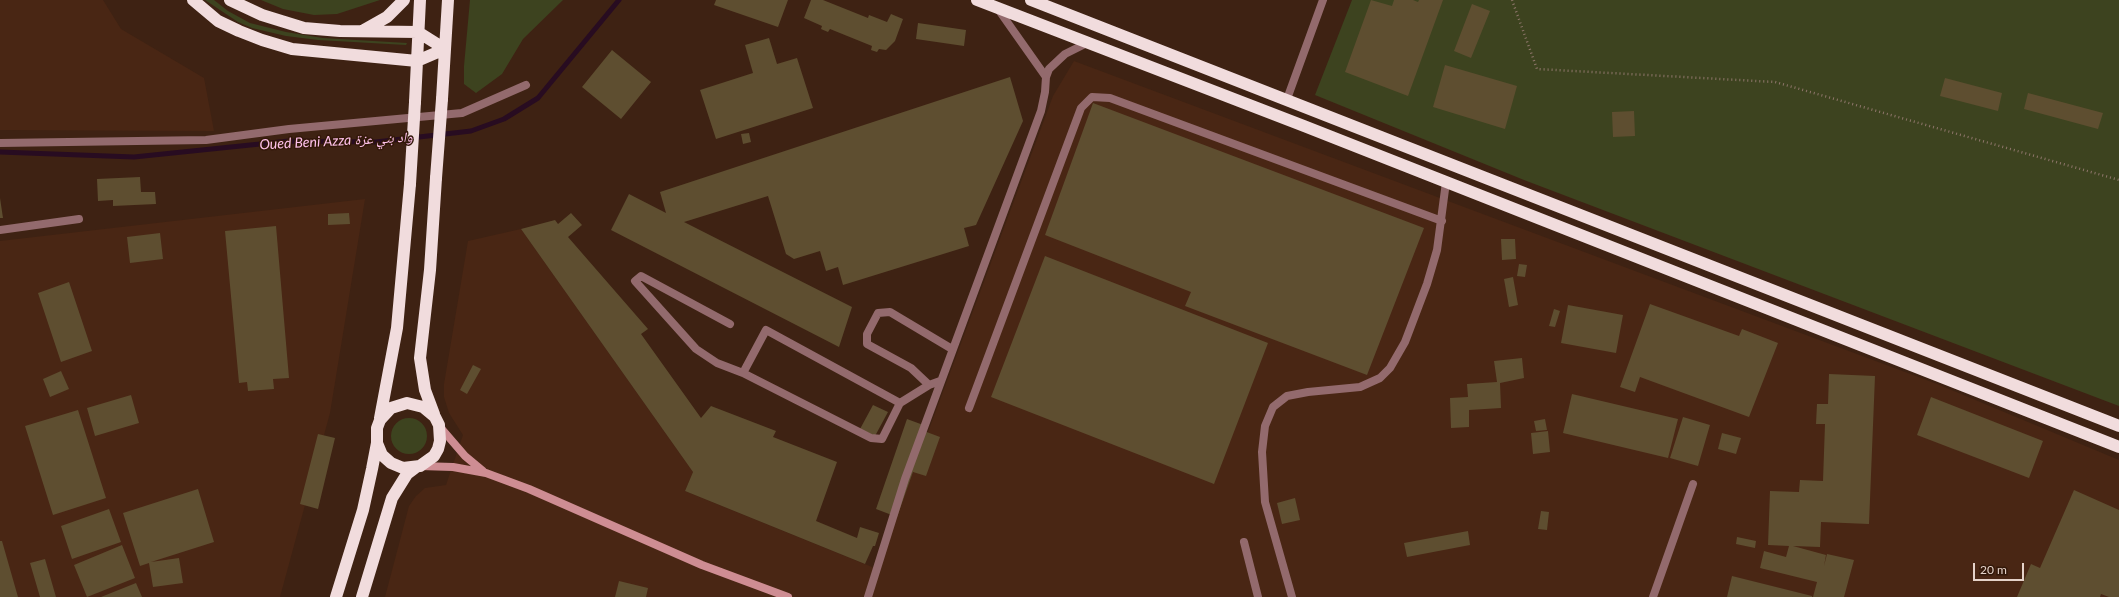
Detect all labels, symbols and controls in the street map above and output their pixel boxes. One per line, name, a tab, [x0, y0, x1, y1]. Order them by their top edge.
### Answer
water label: Oued Beni Azza واد بني عزة	[259, 129, 413, 153]
scale bar	[1975, 555, 2026, 581]
text: 20 m	[1980, 562, 2007, 577]

